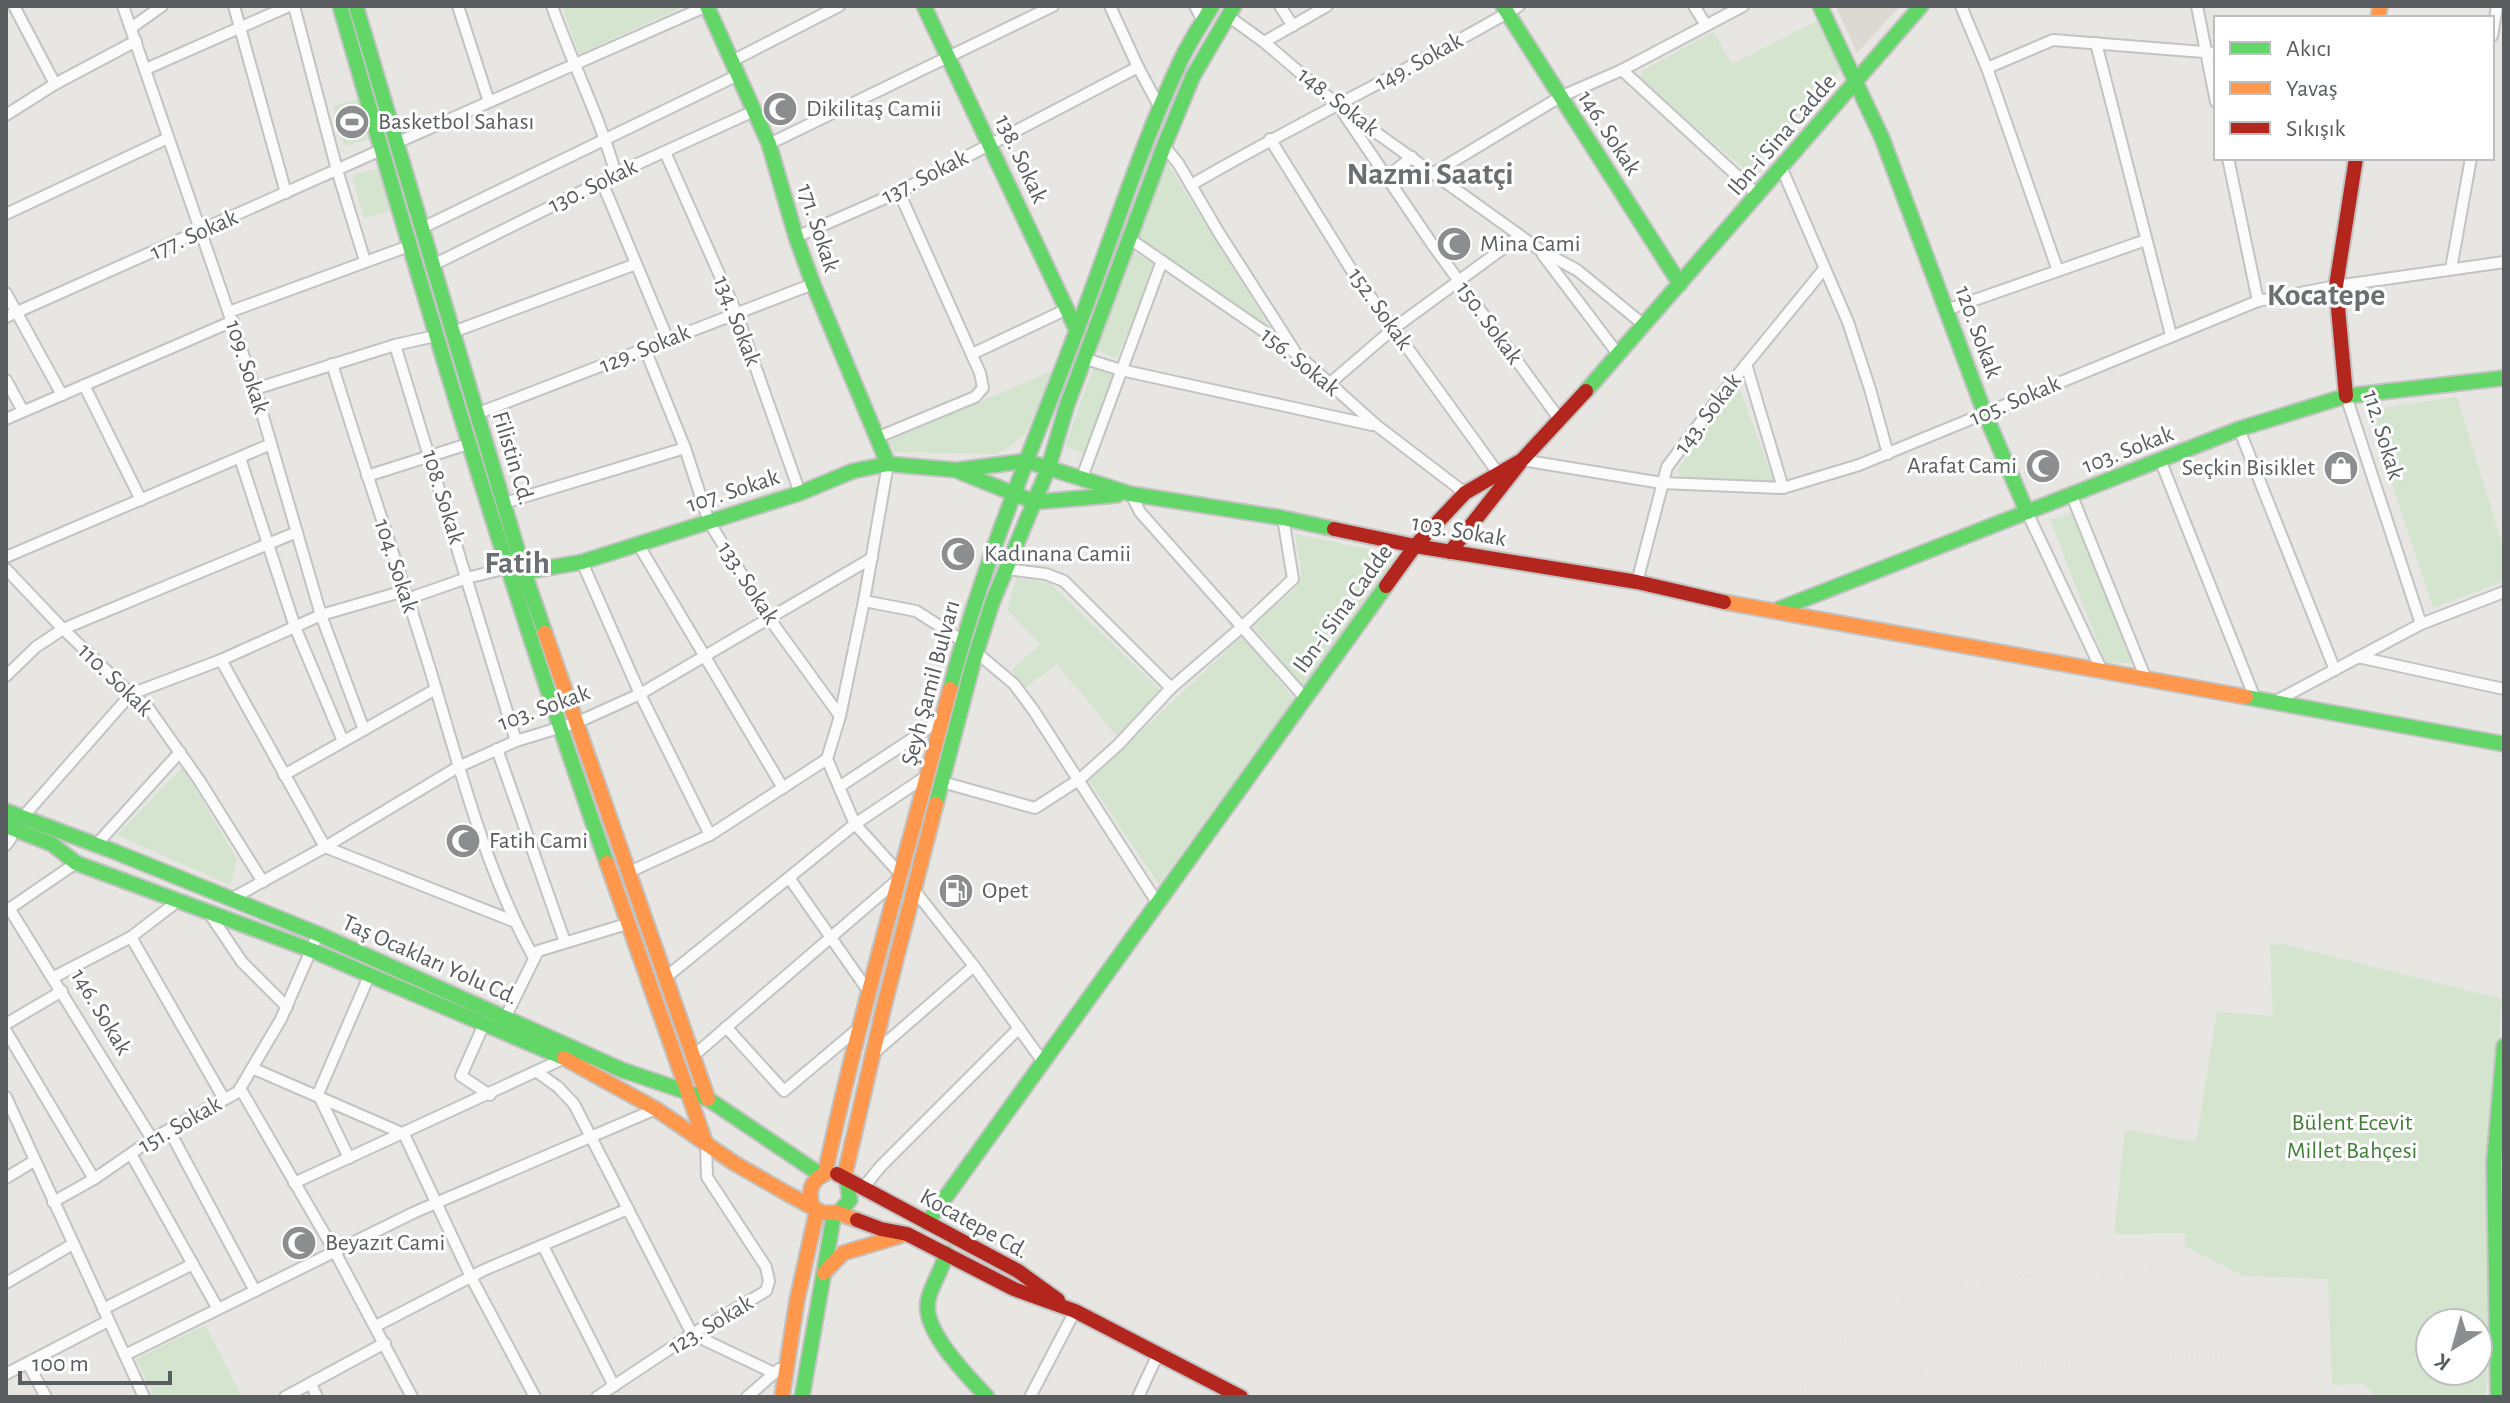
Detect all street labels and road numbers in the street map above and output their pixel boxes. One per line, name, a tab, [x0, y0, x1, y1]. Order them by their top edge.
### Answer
street label: 149. Sokak	[1371, 28, 1467, 96]
street label: 148. Sokak	[1293, 63, 1383, 141]
street label: Ibn-i Sina Cadde	[1723, 70, 1841, 200]
street label: 146. Sokak	[1573, 86, 1645, 180]
street label: 138. Sokak	[990, 111, 1052, 207]
street label: 137. Sokak	[878, 145, 972, 209]
street label: 130. Sokak	[545, 154, 641, 218]
street label: 171. Sokak	[793, 181, 844, 275]
street label: 177. Sokak	[147, 205, 241, 265]
street label: 152. Sokak	[1343, 264, 1417, 354]
street label: 134. Sokak	[709, 273, 765, 369]
street label: 150. Sokak	[1451, 277, 1527, 369]
street label: 120. Sokak	[1950, 283, 2006, 381]
street label: 109. Sokak	[221, 317, 273, 417]
street label: 129. Sokak	[596, 320, 694, 378]
street label: 156. Sokak	[1256, 323, 1344, 401]
street label: 143. Sokak	[1670, 369, 1746, 459]
street label: 105. Sokak	[1966, 371, 2064, 431]
street label: 112. Sokak	[2358, 387, 2408, 483]
street label: Filistin Cd.	[487, 408, 539, 508]
street label: 103. Sokak	[2079, 422, 2177, 478]
street label: 108. Sokak	[417, 447, 469, 547]
street label: 107. Sokak	[684, 465, 782, 517]
street label: 103. Sokak	[1410, 511, 1508, 551]
street label: 104. Sokak	[370, 516, 422, 616]
street label: 133. Sokak	[713, 538, 783, 628]
street label: Ibn-i Sina Cadde	[1289, 540, 1397, 678]
street label: Şeyh Şamil Bulvarı	[897, 598, 965, 768]
street label: 110. Sokak	[73, 639, 157, 721]
street label: 103. Sokak	[495, 680, 593, 736]
street label: Taş Ocakları Yolu Cd.	[338, 910, 522, 1010]
street label: 146. Sokak	[66, 965, 136, 1059]
street label: 151. Sokak	[135, 1092, 226, 1158]
street label: Kocatepe Cd.	[916, 1184, 1032, 1264]
street label: 123. Sokak	[665, 1291, 757, 1359]

